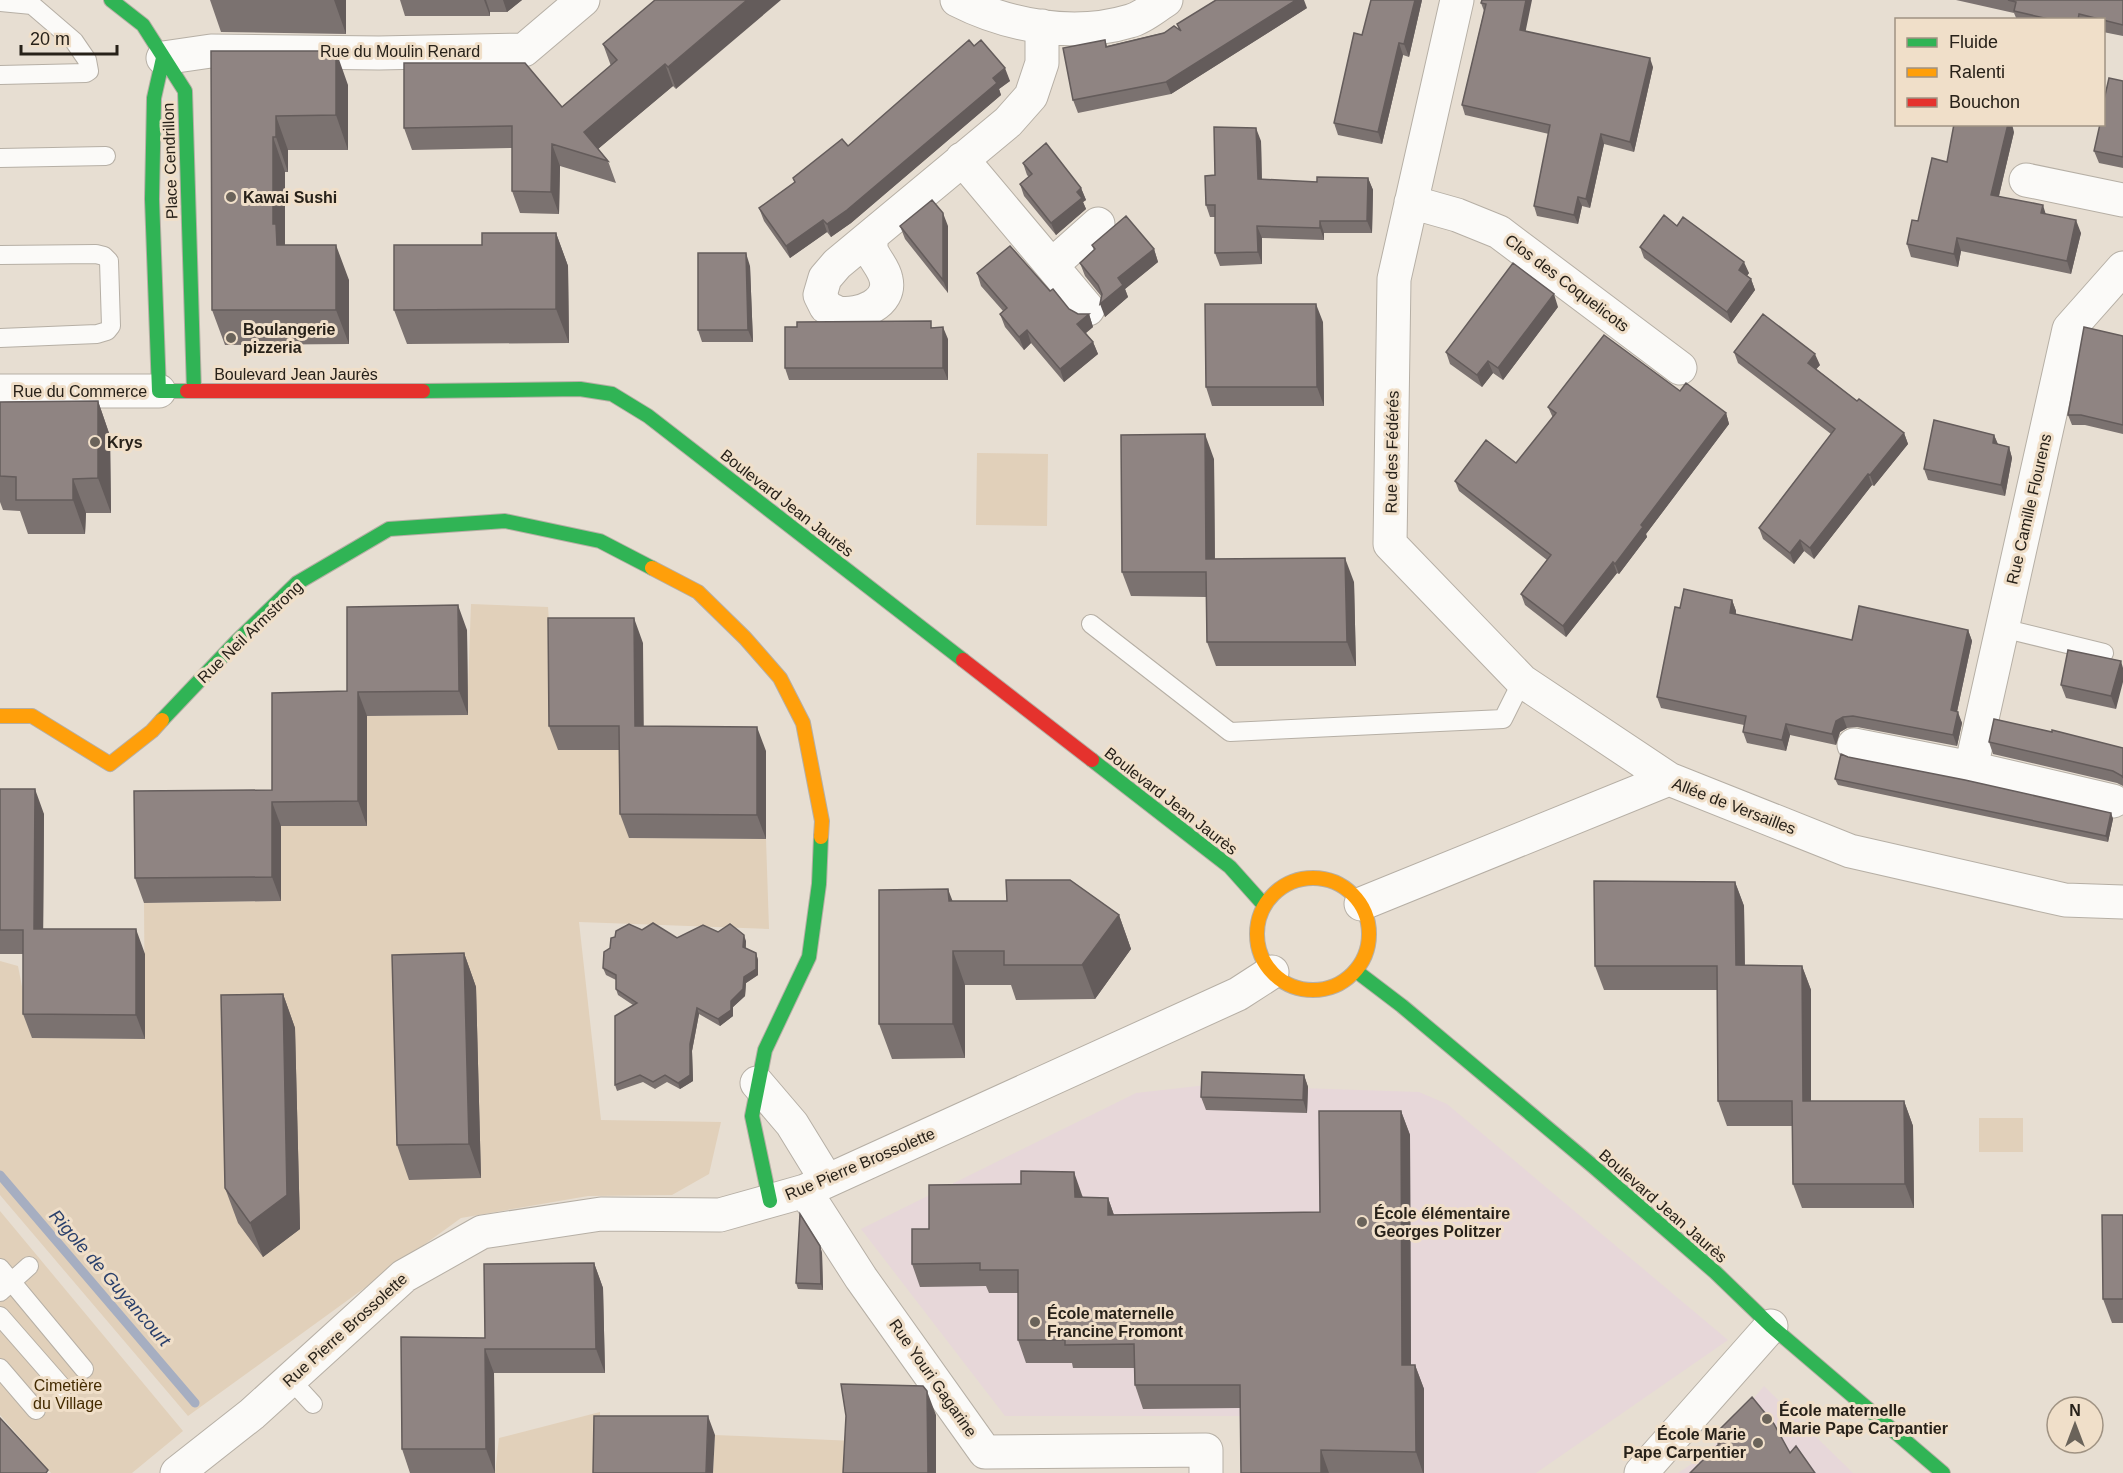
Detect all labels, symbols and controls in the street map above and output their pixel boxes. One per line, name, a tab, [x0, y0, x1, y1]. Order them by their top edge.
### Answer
scale bar	[21, 18, 117, 56]
legend	[1895, 18, 2105, 126]
text: 20 m	[30, 29, 70, 49]
text: Fluide	[1949, 32, 1998, 52]
street label: Rue du Moulin Renard	[320, 43, 480, 60]
text: Ralenti	[1949, 62, 2005, 82]
text: Bouchon	[1949, 92, 2020, 112]
street label: Place Cendrillon	[159, 102, 181, 220]
place label: Kawai Sushi	[243, 189, 337, 206]
marker: Kawai Sushi	[224, 190, 238, 204]
street label: Clos des Coquelicots	[1502, 231, 1632, 335]
place label: Boulangerie pizzeria	[243, 321, 336, 356]
marker: Boulangerie pizzeria	[224, 331, 238, 345]
street label: Boulevard Jean Jaurès	[214, 366, 378, 383]
street label: Rue du Commerce	[13, 383, 147, 400]
street label: Rue des Fédérés	[1382, 390, 1402, 514]
street label: Rue Camille Flourens	[2003, 432, 2055, 586]
place label: Krys	[107, 434, 143, 451]
marker: Krys	[88, 435, 102, 449]
street label: Boulevard Jean Jaurès	[717, 446, 857, 560]
street label: Rue Neil Armstrong	[194, 578, 306, 686]
street label: Boulevard Jean Jaurès	[1101, 744, 1241, 858]
street label: Allée de Versailles	[1670, 775, 1798, 837]
street label: Rue Pierre Brossolette	[783, 1125, 937, 1203]
street label: Boulevard Jean Jaurès	[1596, 1146, 1730, 1266]
place label: École élémentaire Georges Politzer	[1374, 1204, 1510, 1240]
water label: Rigole de Guyancourt	[45, 1206, 175, 1351]
marker: École élémentaire Georges Politzer	[1355, 1215, 1369, 1229]
street label: Rue Pierre Brossolette	[280, 1270, 411, 1390]
place label: École maternelle Francine Fromont	[1047, 1304, 1184, 1340]
marker: École maternelle Francine Fromont	[1028, 1315, 1042, 1329]
street label: Rue Youri Gagarine	[886, 1316, 980, 1440]
park label: Cimetière du Village	[33, 1377, 103, 1412]
north arrow	[2045, 1395, 2105, 1455]
place label: École maternelle Marie Pape Carpantier	[1779, 1401, 1948, 1437]
text: N	[2069, 1402, 2081, 1419]
marker: École maternelle Marie Pape Carpantier	[1760, 1412, 1774, 1426]
place label: École Marie Pape Carpentier	[1623, 1425, 1746, 1461]
marker: École Marie Pape Carpentier	[1751, 1436, 1765, 1450]

